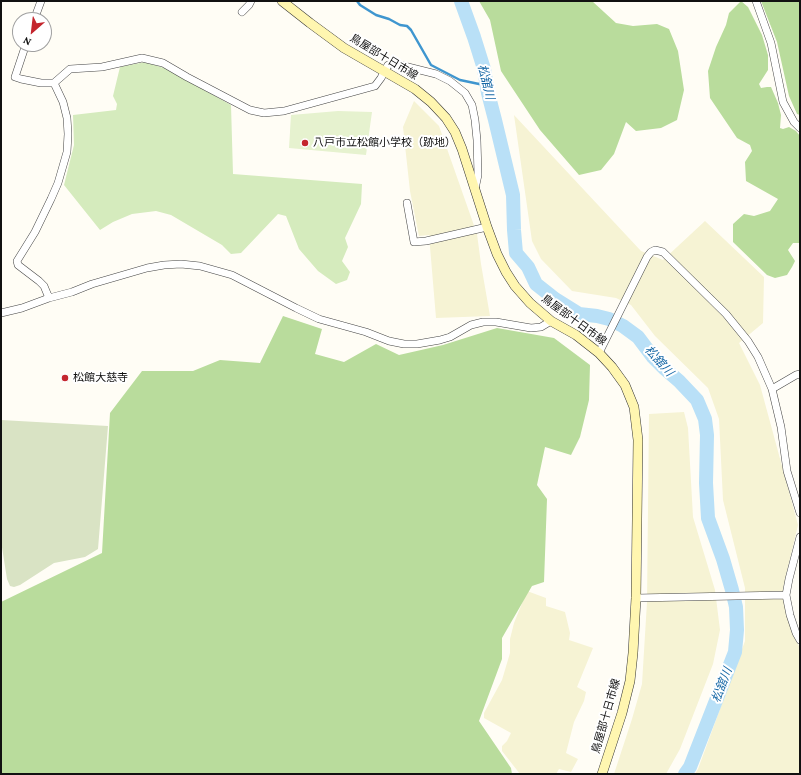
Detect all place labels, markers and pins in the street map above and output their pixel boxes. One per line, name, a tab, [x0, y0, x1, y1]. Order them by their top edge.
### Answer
place label: 八戸市立松館小学校（跡地）	[313, 136, 456, 150]
marker: 八戸市立松館小学校（跡地）	[300, 138, 310, 148]
place label: 松館大慈寺	[73, 371, 128, 385]
marker: 松館大慈寺	[60, 373, 70, 383]

